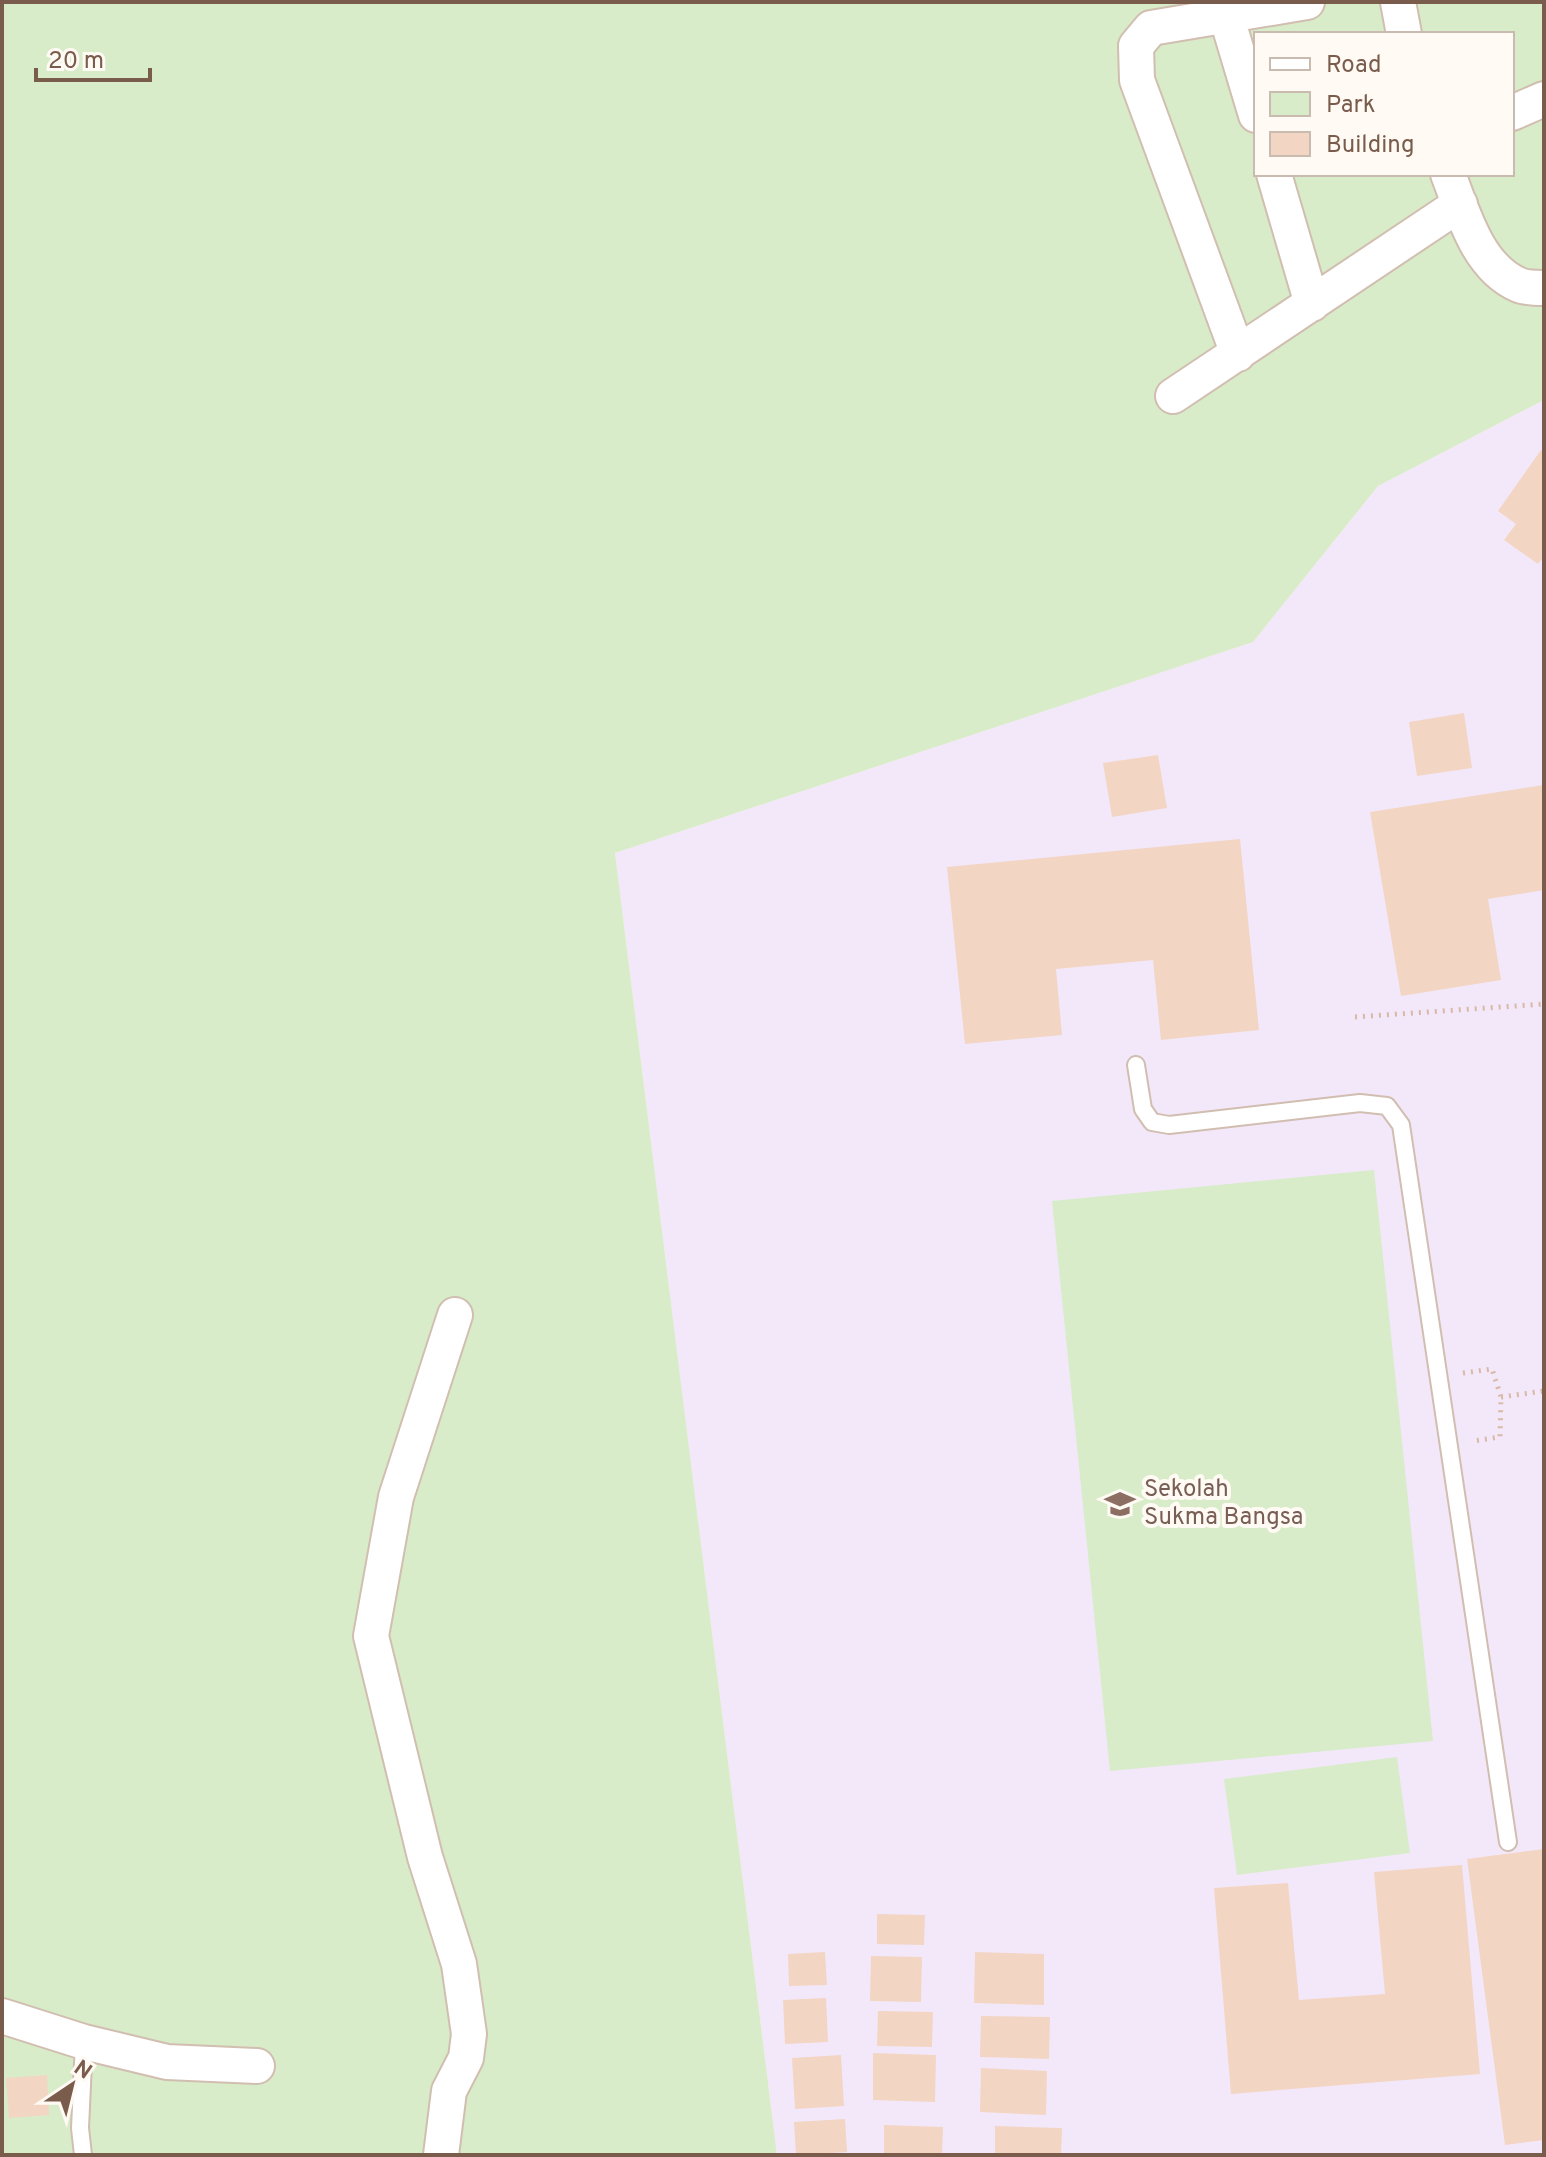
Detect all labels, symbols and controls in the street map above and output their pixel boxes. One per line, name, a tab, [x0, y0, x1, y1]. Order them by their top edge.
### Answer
scale bar	[36, 32, 150, 82]
legend	[1254, 32, 1514, 176]
text: 20 m	[48, 47, 104, 77]
text: Road	[1326, 51, 1382, 81]
text: Park	[1326, 91, 1376, 121]
text: Building	[1326, 131, 1415, 161]
place label: Sekolah Sukma Bangsa	[1144, 1475, 1303, 1533]
school or university icon: Sekolah Sukma Bangsa	[1103, 1487, 1137, 1521]
north arrow	[32, 2045, 112, 2125]
text: N	[68, 2055, 96, 2086]

